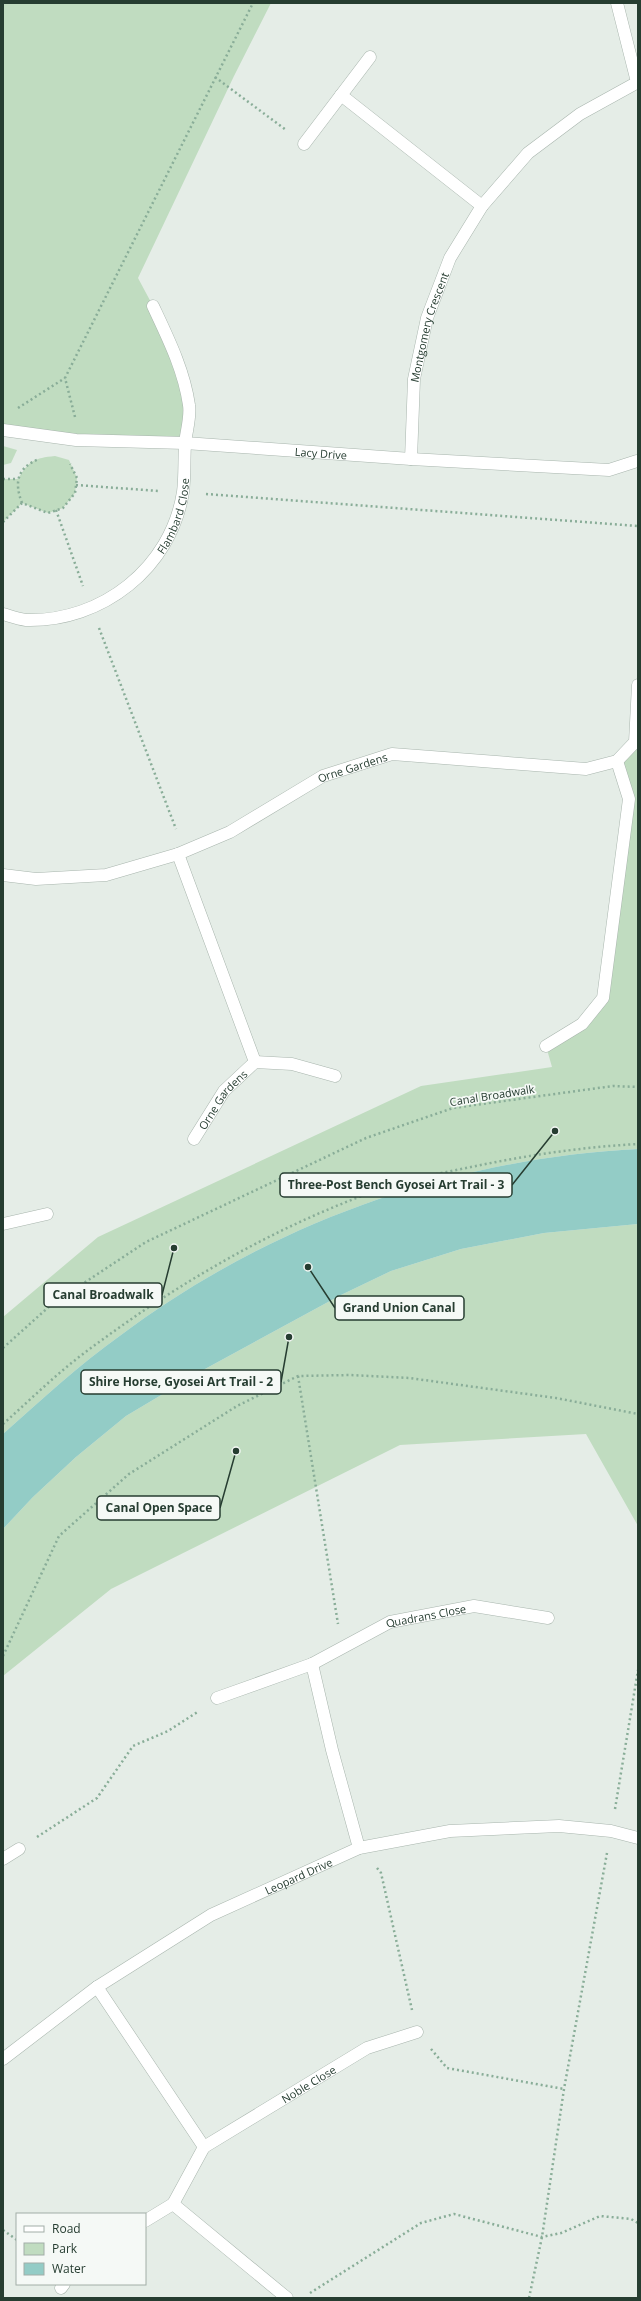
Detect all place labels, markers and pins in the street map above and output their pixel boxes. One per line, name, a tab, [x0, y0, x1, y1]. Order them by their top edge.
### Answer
callout: Three-Post Bench Gyosei Art Trail - 3	[280, 1173, 512, 1197]
callout: Canal Broadwalk	[44, 1283, 162, 1307]
callout: Grand Union Canal	[335, 1296, 464, 1320]
callout: Shire Horse, Gyosei Art Trail - 2	[81, 1370, 281, 1394]
callout: Canal Open Space	[97, 1496, 220, 1520]

